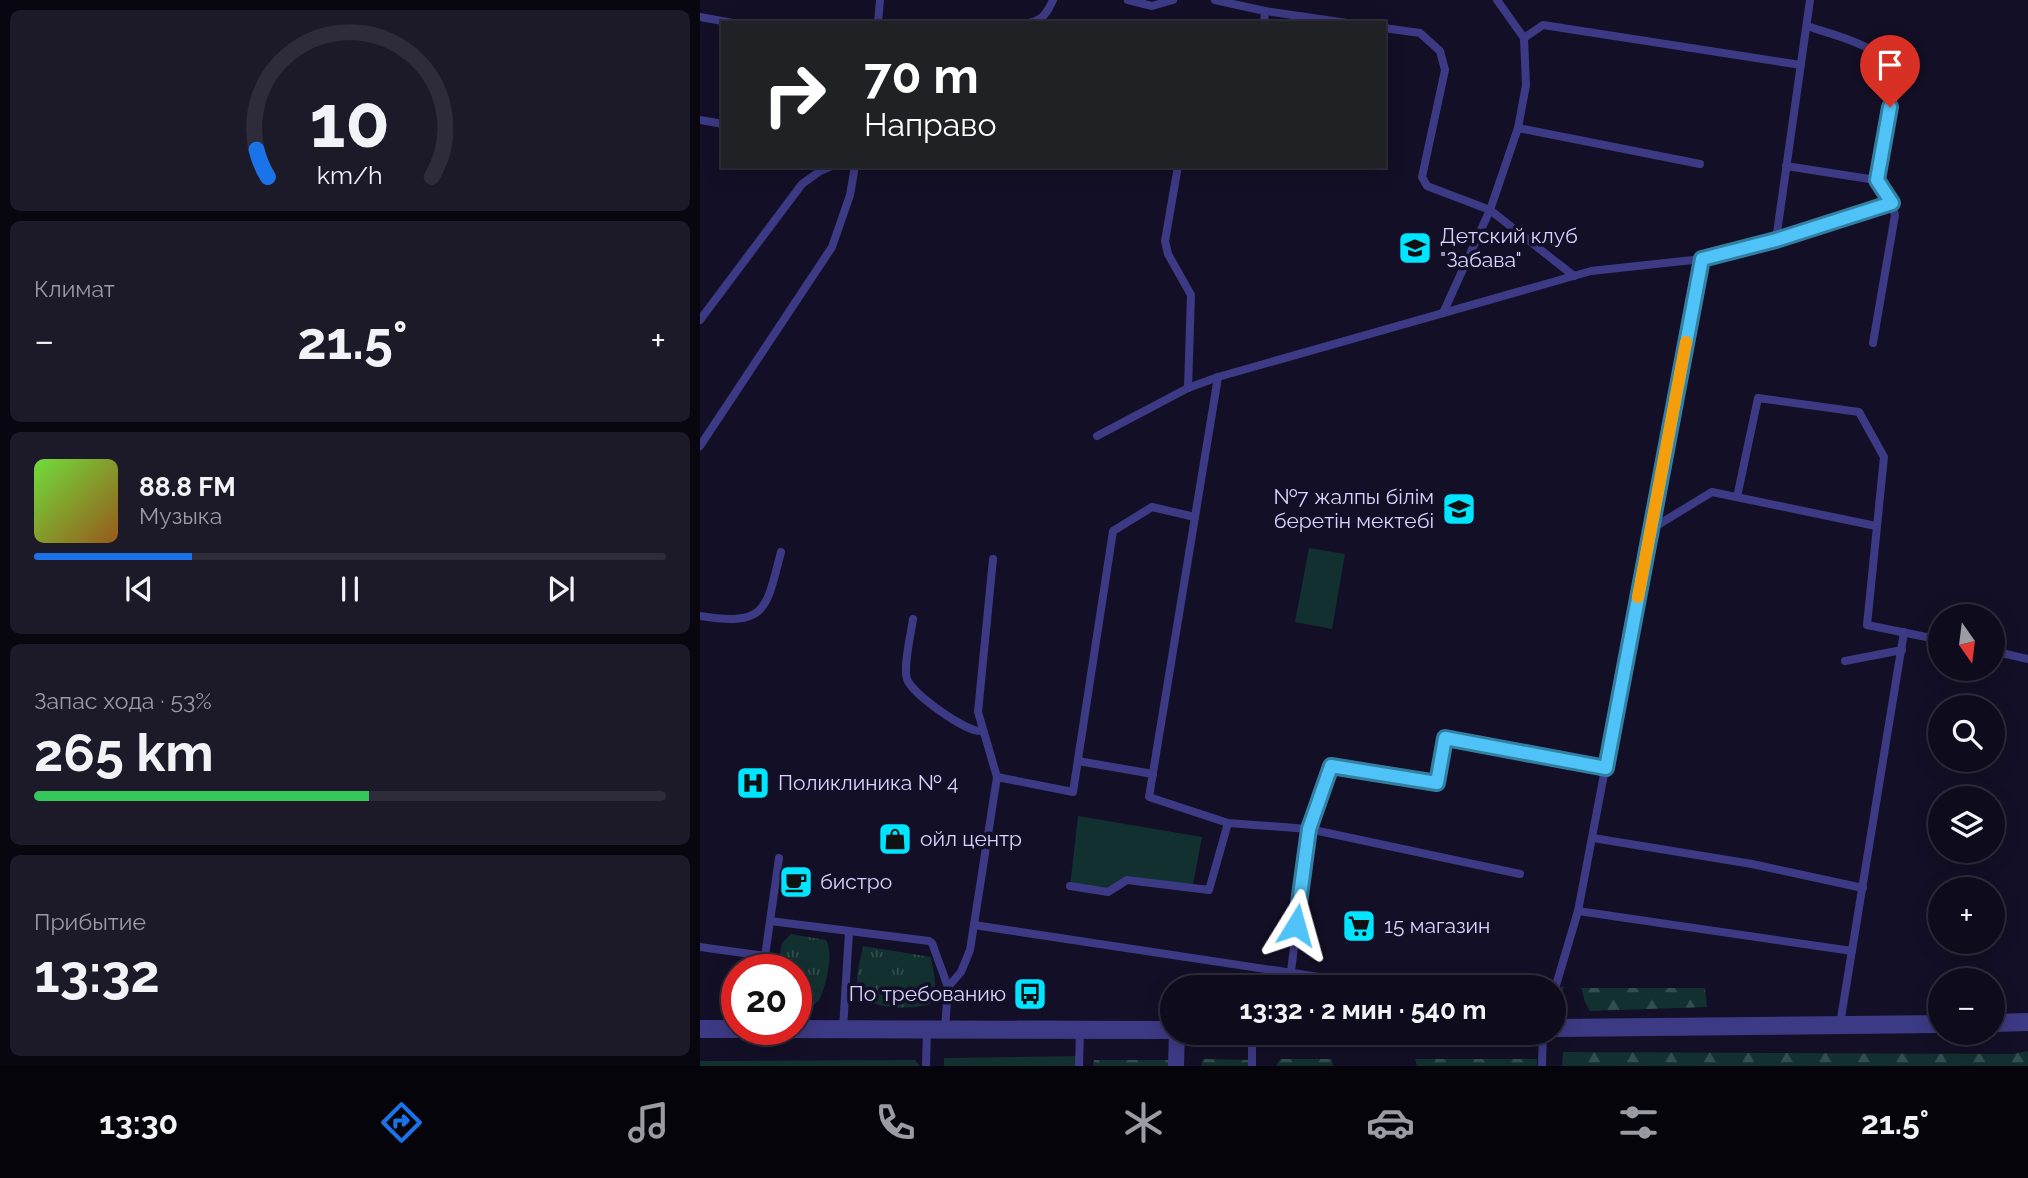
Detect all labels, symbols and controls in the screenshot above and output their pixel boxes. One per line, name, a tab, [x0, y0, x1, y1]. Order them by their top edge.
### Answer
pin	[1860, 35, 1920, 107]
icon: arrive	[1871, 46, 1909, 84]
text: 70 m	[864, 47, 979, 104]
icon: right	[749, 49, 840, 140]
text: 10	[310, 79, 390, 164]
text: Направо	[864, 106, 996, 143]
text: km/h	[317, 159, 383, 189]
place label: Детский клуб "Забава"	[1440, 223, 1578, 272]
school or university icon: Детский клуб "Забава"	[1396, 229, 1434, 267]
text: Климат	[34, 275, 115, 302]
text: 21.5°	[297, 310, 408, 371]
text: −	[34, 318, 54, 363]
text: +	[650, 318, 666, 363]
text: 88.8 FM	[139, 472, 236, 502]
place label: №7 жалпы білім беретін мектебі	[1273, 484, 1434, 533]
school or university icon: №7 жалпы білім беретін мектебі	[1440, 490, 1478, 528]
text: Музыка	[139, 502, 222, 529]
icon: previous	[120, 570, 158, 608]
icon: pause	[331, 570, 369, 608]
icon: next	[542, 570, 580, 608]
north arrow	[1928, 604, 2006, 681]
map controls	[1928, 604, 2005, 1045]
text: Запас хода · 53%	[34, 687, 212, 714]
button: search	[1928, 695, 2005, 772]
text: 265 km	[34, 722, 214, 783]
hospital icon: Поликлиника № 4	[734, 764, 772, 802]
place label: Поликлиника № 4	[778, 770, 958, 795]
button: layers	[1928, 786, 2005, 863]
shop icon: ойл центр	[876, 820, 914, 858]
place label: ойл центр	[920, 826, 1022, 851]
cafe icon: бистро	[777, 863, 815, 901]
place label: бистро	[820, 869, 892, 894]
button: +	[1928, 877, 2005, 954]
position arrow	[1259, 888, 1333, 962]
supermarket icon: 15 магазин	[1340, 907, 1378, 945]
text: Прибытие	[34, 908, 146, 935]
place label: 15 магазин	[1384, 913, 1490, 938]
text: 13:32	[34, 943, 160, 1004]
speed limit sign: 20	[721, 954, 812, 1045]
button: −	[1928, 968, 2005, 1045]
bus stop icon: По требованию	[1011, 975, 1049, 1013]
place label: По требованию	[849, 981, 1006, 1006]
text: 13:32 · 2 мин · 540 m	[1240, 995, 1486, 1025]
icon: directions	[377, 1098, 426, 1147]
icon: music	[624, 1098, 673, 1147]
icon: phone	[871, 1098, 920, 1147]
icon: climate	[1119, 1098, 1168, 1147]
icon: car	[1366, 1098, 1415, 1147]
icon: filters	[1614, 1098, 1663, 1147]
text: 13:30	[99, 1104, 178, 1141]
text: 21.5°	[1861, 1104, 1929, 1141]

